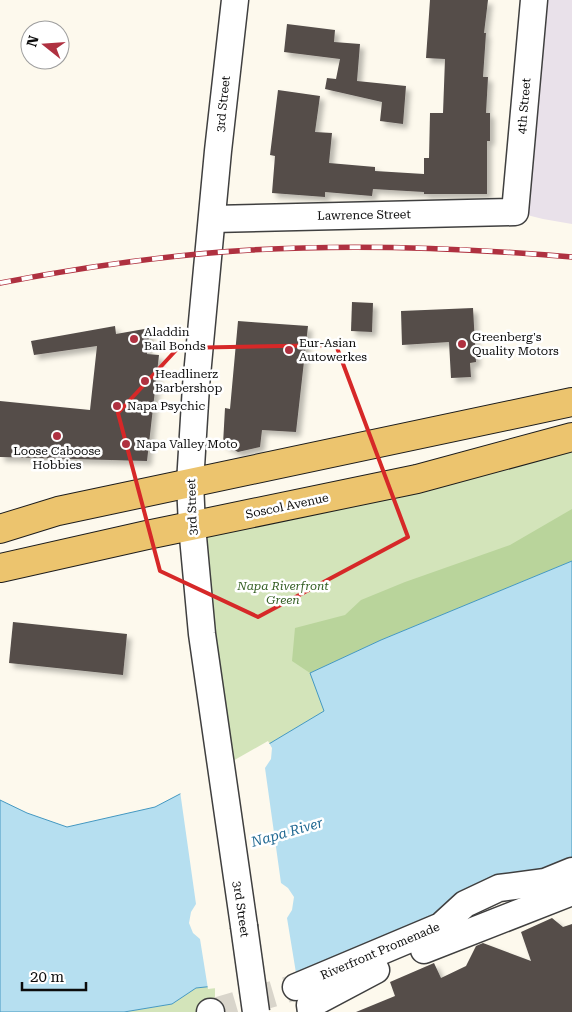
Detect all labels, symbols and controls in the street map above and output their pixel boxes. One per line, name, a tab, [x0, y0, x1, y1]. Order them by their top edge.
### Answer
north arrow	[20, 20, 70, 70]
text: N	[23, 33, 42, 49]
street label: 3rd Street	[213, 75, 233, 133]
street label: 4th Street	[515, 77, 533, 135]
street label: Lawrence Street	[317, 207, 411, 223]
place label: Aladdin Bail Bonds	[144, 325, 206, 353]
place label: Greenberg's Quality Motors	[472, 330, 559, 358]
marker: Aladdin Bail Bonds	[128, 333, 140, 345]
place label: Eur-Asian Autowerkes	[299, 336, 367, 364]
marker: Greenberg's Quality Motors	[456, 338, 468, 350]
marker: Eur-Asian Autowerkes	[283, 344, 295, 356]
place label: Headlinerz Barbershop	[155, 367, 222, 395]
marker: Headlinerz Barbershop	[139, 375, 151, 387]
place label: Napa Psychic	[127, 399, 206, 413]
marker: Napa Psychic	[111, 400, 123, 412]
marker: Loose Caboose Hobbies	[51, 430, 63, 442]
place label: Napa Valley Moto	[136, 437, 238, 451]
marker: Napa Valley Moto	[120, 438, 132, 450]
place label: Loose Caboose Hobbies	[13, 444, 101, 472]
street label: 3rd Street	[184, 478, 200, 536]
street label: Soscol Avenue	[244, 490, 330, 522]
park label: Napa Riverfront Green	[236, 579, 329, 607]
water label: Napa River	[248, 814, 325, 850]
street label: 3rd Street	[230, 880, 252, 939]
street label: Riverfront Promenade	[318, 919, 442, 983]
scale bar	[22, 960, 86, 992]
text: 20 m	[30, 968, 65, 986]

